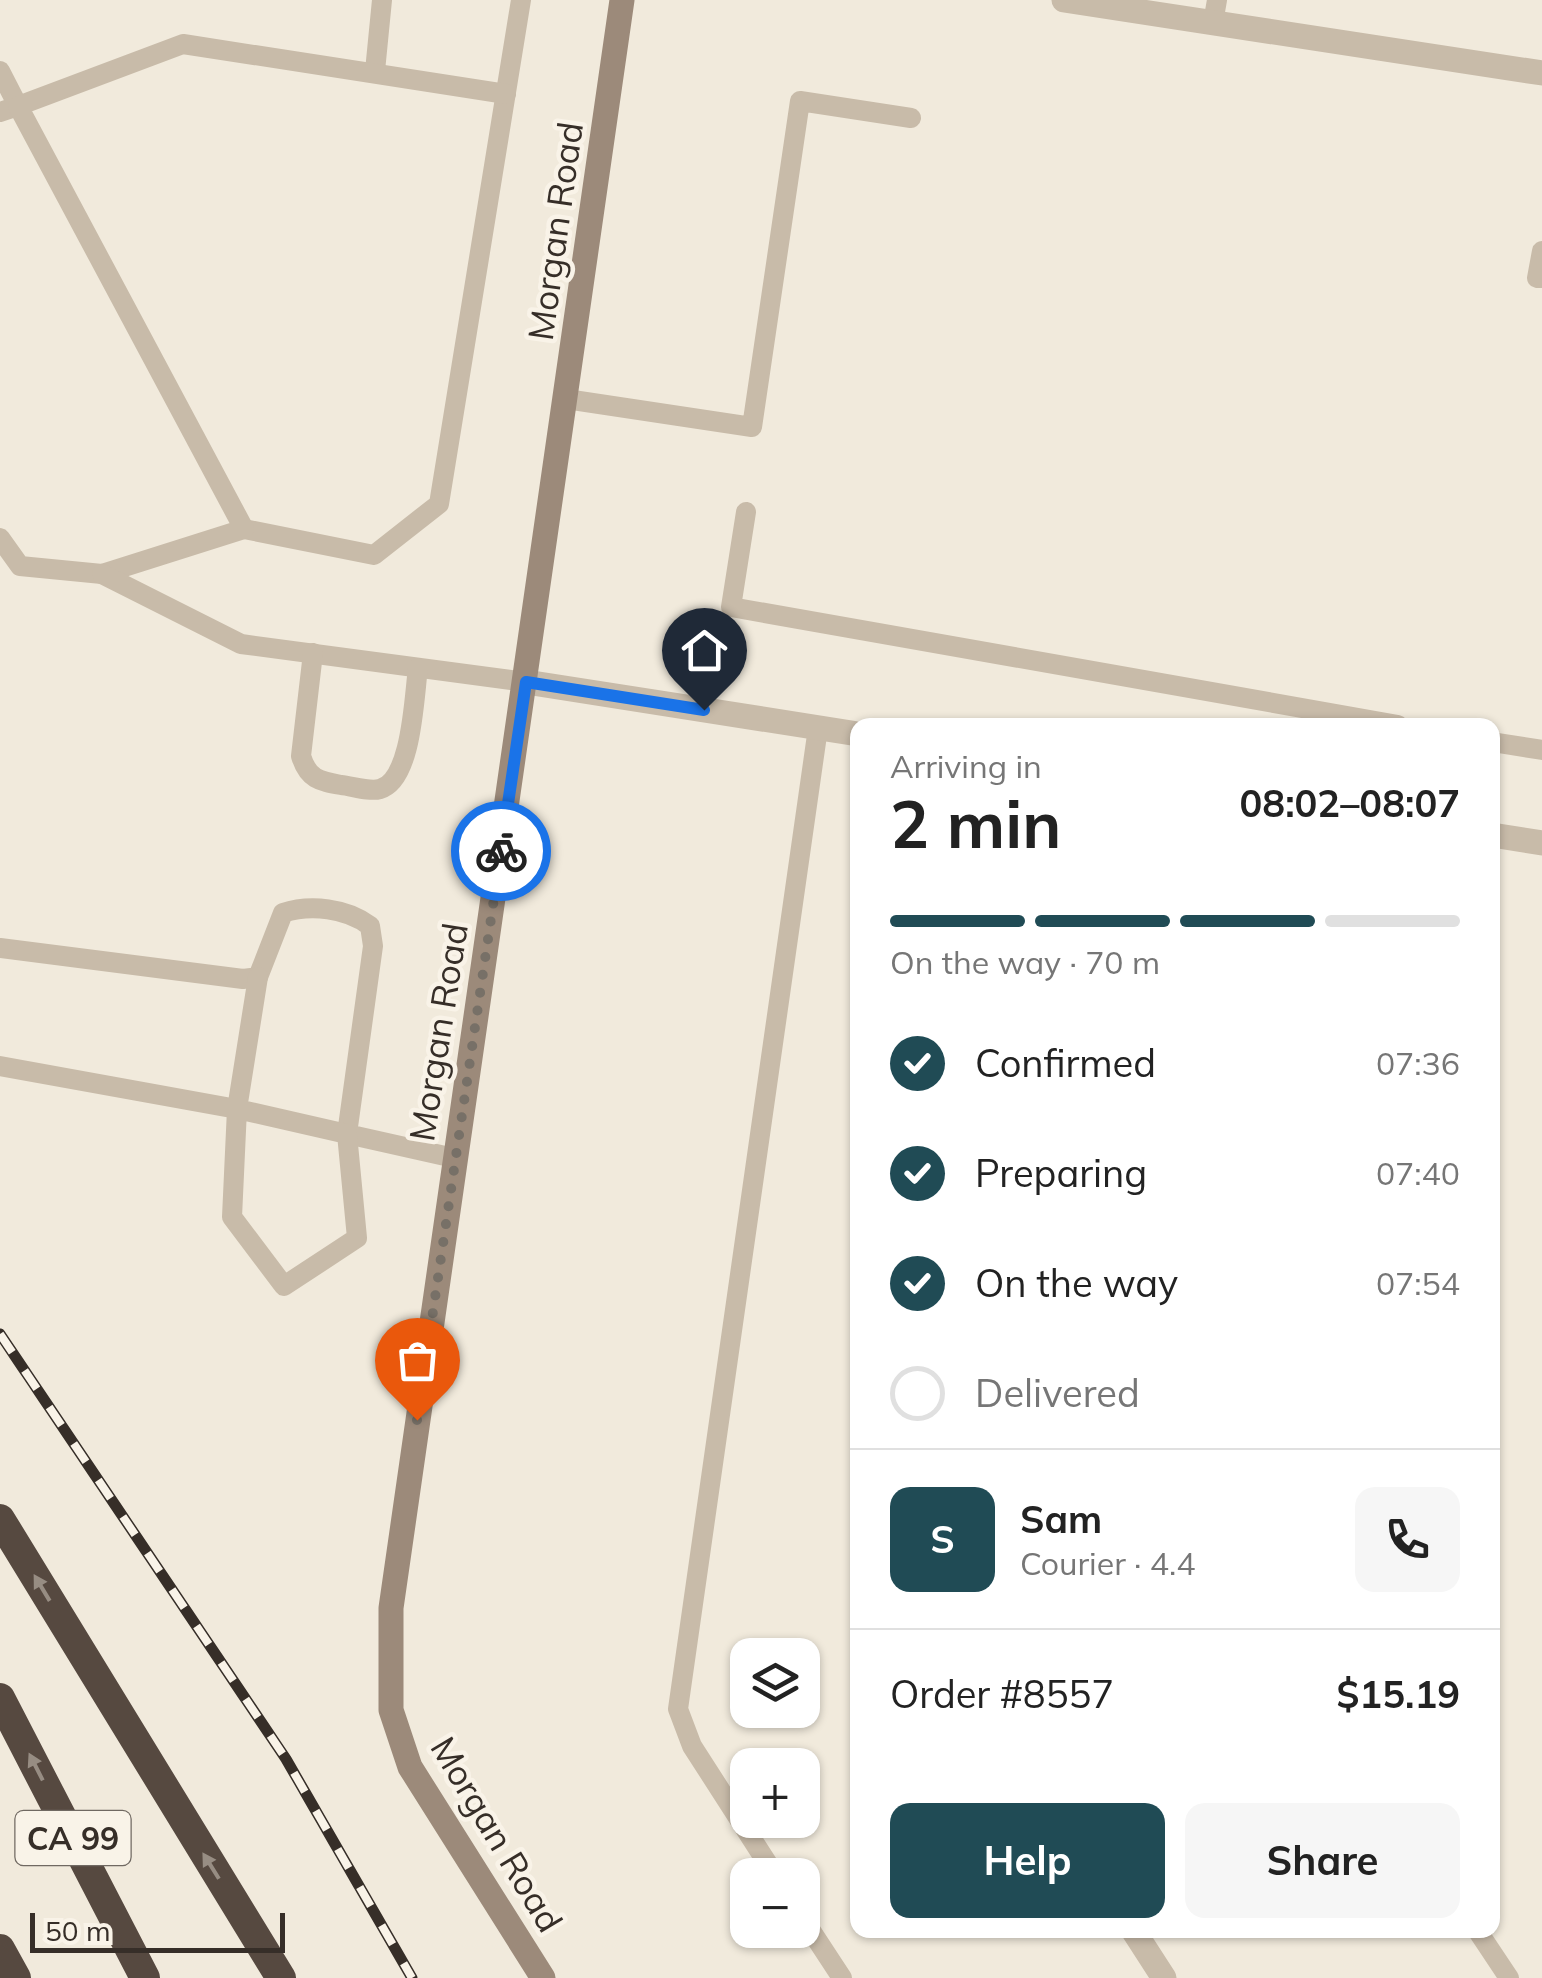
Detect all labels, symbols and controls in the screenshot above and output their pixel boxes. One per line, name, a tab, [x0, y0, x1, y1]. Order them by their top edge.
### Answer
street label: Morgan Road	[518, 119, 592, 343]
pin	[662, 608, 747, 711]
icon: home	[677, 623, 732, 678]
text: Arriving in	[890, 746, 1042, 786]
text: 08:02–08:07	[1240, 779, 1460, 827]
text: 2 min	[890, 783, 1061, 864]
courier	[451, 801, 551, 901]
icon: bike	[474, 824, 529, 879]
street label: Morgan Road	[399, 920, 477, 1144]
text: On the way · 70 m	[890, 942, 1160, 982]
icon: check	[890, 1036, 945, 1091]
text: Confirmed	[975, 1039, 1156, 1087]
text: 07:36	[1376, 1043, 1460, 1083]
icon: check	[890, 1146, 945, 1201]
text: Preparing	[975, 1149, 1147, 1197]
text: 07:40	[1376, 1153, 1460, 1193]
icon: check	[890, 1256, 945, 1311]
text: On the way	[975, 1259, 1178, 1307]
text: 07:54	[1376, 1263, 1460, 1303]
pin	[375, 1318, 460, 1421]
icon: bag	[390, 1333, 445, 1388]
text: Delivered	[975, 1369, 1140, 1417]
button: phone	[1355, 1487, 1460, 1592]
text: Sam	[1020, 1495, 1102, 1543]
text: S	[930, 1515, 955, 1563]
text: Courier · 4.4	[1020, 1543, 1196, 1583]
one-way arrow	[34, 1574, 51, 1602]
map controls	[730, 1638, 820, 1948]
button: layers	[730, 1638, 820, 1728]
text: Order #8557	[890, 1670, 1114, 1718]
text: $15.19	[1337, 1670, 1460, 1718]
street label: Morgan Road	[421, 1728, 573, 1940]
button: +	[730, 1748, 820, 1838]
one-way arrow	[28, 1753, 45, 1782]
button: Help	[890, 1803, 1165, 1918]
button: Share	[1185, 1803, 1460, 1918]
road number: CA 99	[15, 1811, 130, 1865]
one-way arrow	[203, 1852, 220, 1880]
button: −	[730, 1858, 820, 1948]
scale bar	[30, 1908, 285, 1952]
text: 50 m	[45, 1913, 111, 1948]

